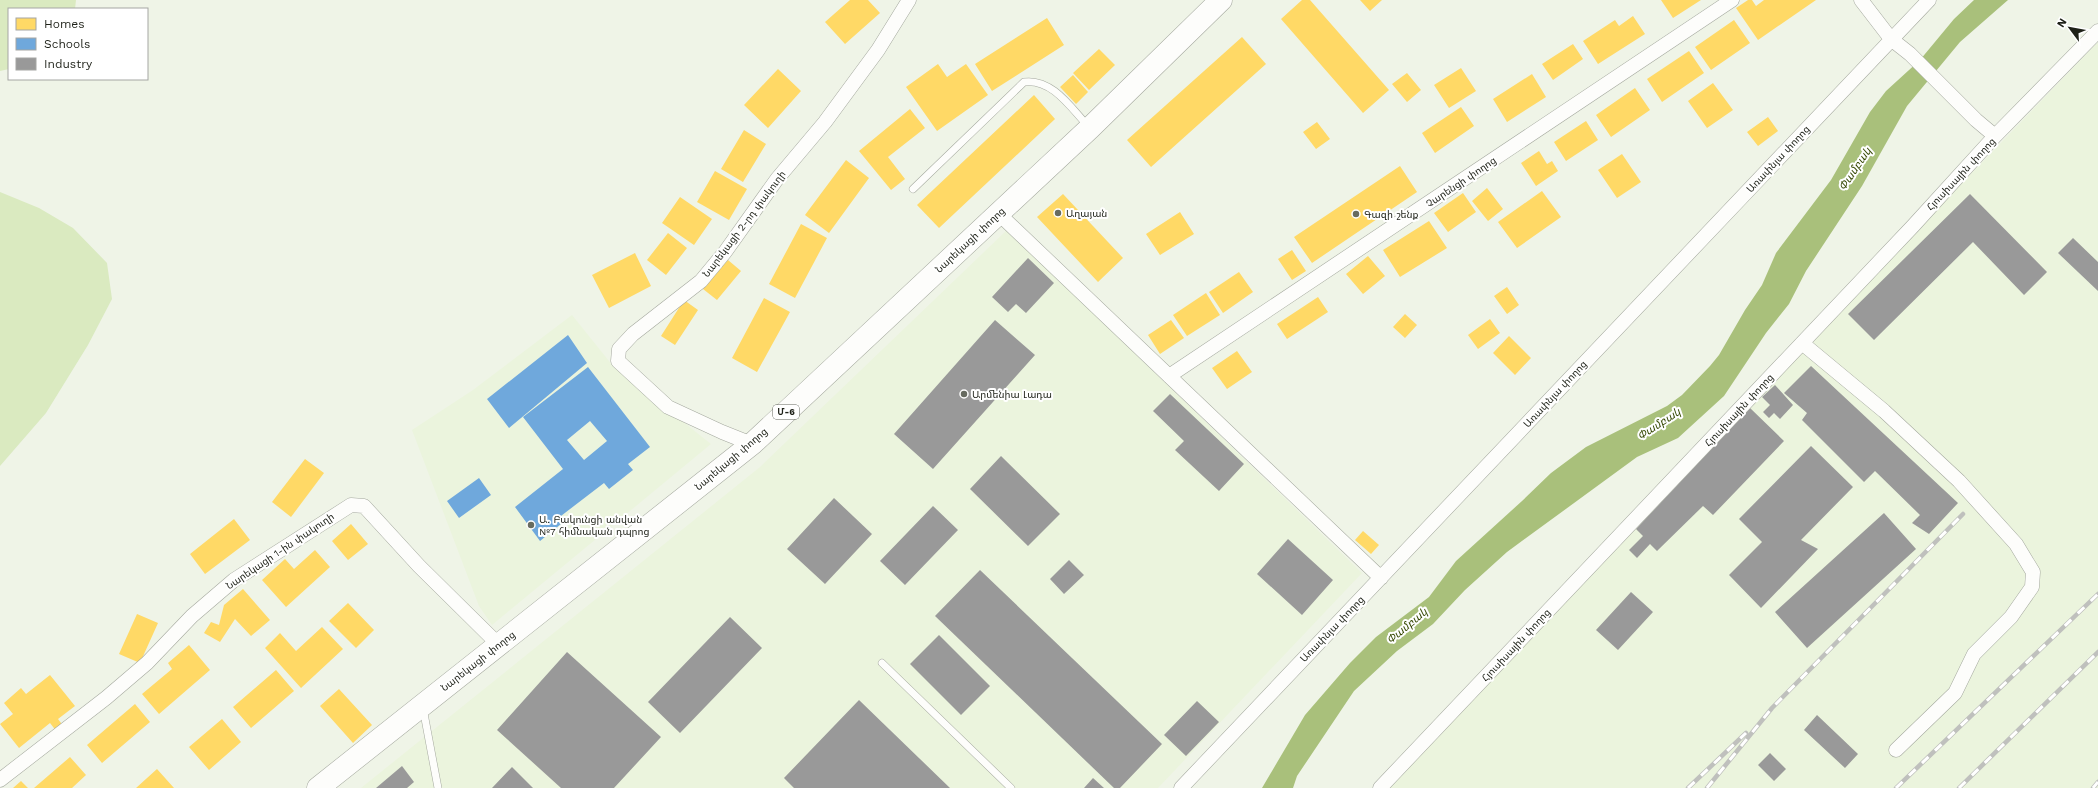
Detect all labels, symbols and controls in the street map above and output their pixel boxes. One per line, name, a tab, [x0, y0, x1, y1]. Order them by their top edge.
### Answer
legend	[8, 8, 148, 80]
north arrow	[2050, 8, 2090, 48]
text: N	[2054, 16, 2070, 30]
text: Homes	[44, 17, 85, 31]
text: Schools	[44, 37, 90, 51]
text: Industry	[44, 57, 93, 71]
street label: Առափնյա փողոց	[1744, 123, 1812, 195]
street label: Հյուսիսային փողոց	[1925, 135, 1997, 213]
water label: Փամբակ	[1836, 145, 1874, 193]
street label: Չարենցի փողոց	[1424, 155, 1498, 209]
street label: Նարեկացի 2-րդ փակուղի	[700, 169, 788, 279]
street label: Նարեկացի փողոց	[933, 205, 1007, 275]
marker: Աղայան	[1053, 208, 1063, 218]
place label: Աղայան	[1066, 208, 1107, 219]
marker: Գազի շենք	[1351, 209, 1361, 219]
place label: Գազի շենք	[1364, 209, 1419, 220]
street label: Առափնյա փողոց	[1521, 358, 1589, 430]
street label: Հյուսիսային փողոց	[1703, 371, 1775, 449]
marker: Արմենիա Լադա	[959, 389, 969, 399]
place label: Արմենիա Լադա	[972, 389, 1052, 400]
road number: Մ-6	[773, 405, 799, 419]
water label: Փամբակ	[1635, 405, 1683, 443]
street label: Նարեկացի փողոց	[693, 426, 769, 492]
street label: Նարեկացի 1-ին փակուղի	[224, 511, 336, 591]
place label: Ա. Բակունցի անվան №7 հիմնական դպրոց	[539, 514, 650, 537]
marker: Ա. Բակունցի անվան №7 հիմնական դպրոց	[526, 520, 536, 530]
street label: Առափնյա փողոց	[1298, 594, 1366, 664]
water label: Փամբակ	[1384, 605, 1430, 647]
street label: Հյուսիսային փողոց	[1480, 606, 1552, 684]
street label: Նարեկացի փողոց	[439, 629, 517, 693]

